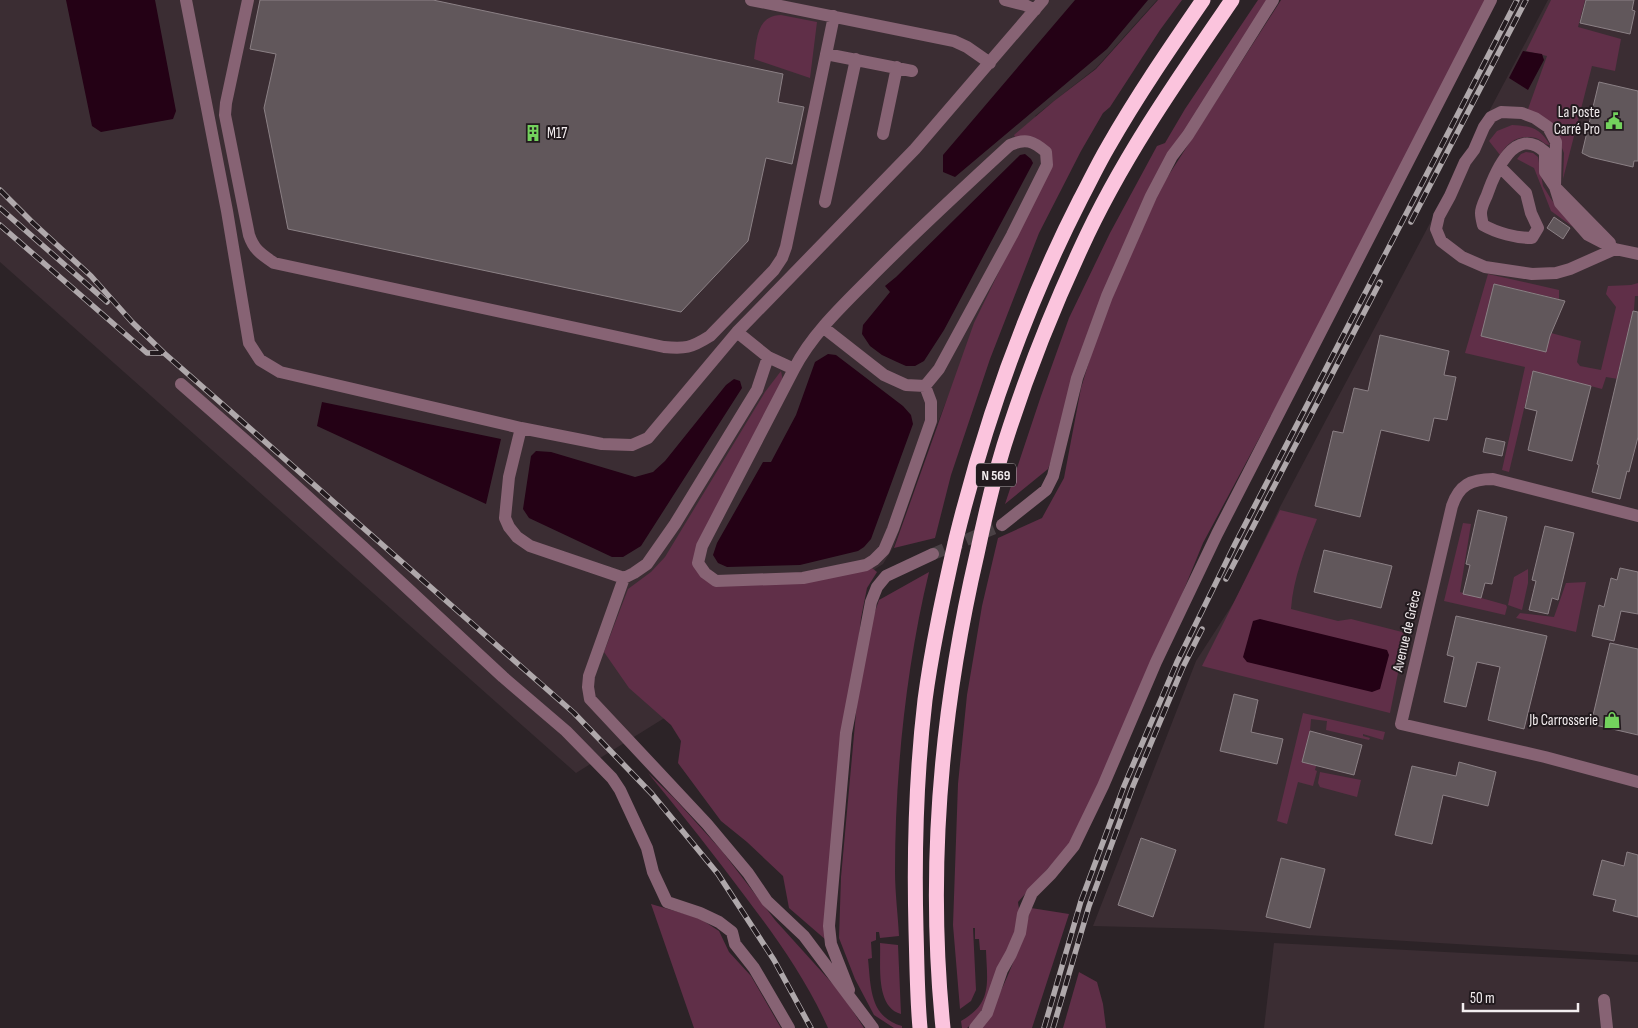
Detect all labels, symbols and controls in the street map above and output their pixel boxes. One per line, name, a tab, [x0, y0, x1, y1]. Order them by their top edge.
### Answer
place label: La Poste Carré Pro	[1554, 103, 1600, 139]
public building icon: La Poste Carré Pro	[1604, 111, 1624, 131]
building icon: M17	[523, 123, 543, 143]
place label: M17	[547, 124, 567, 143]
road number: N 569	[976, 464, 1016, 486]
street label: Avenue de Grèce	[1388, 588, 1426, 675]
shop icon: Jb Carrosserie	[1602, 710, 1622, 730]
place label: Jb Carrosserie	[1528, 711, 1598, 730]
scale bar	[1463, 980, 1578, 1012]
text: 50 m	[1470, 989, 1495, 1008]

